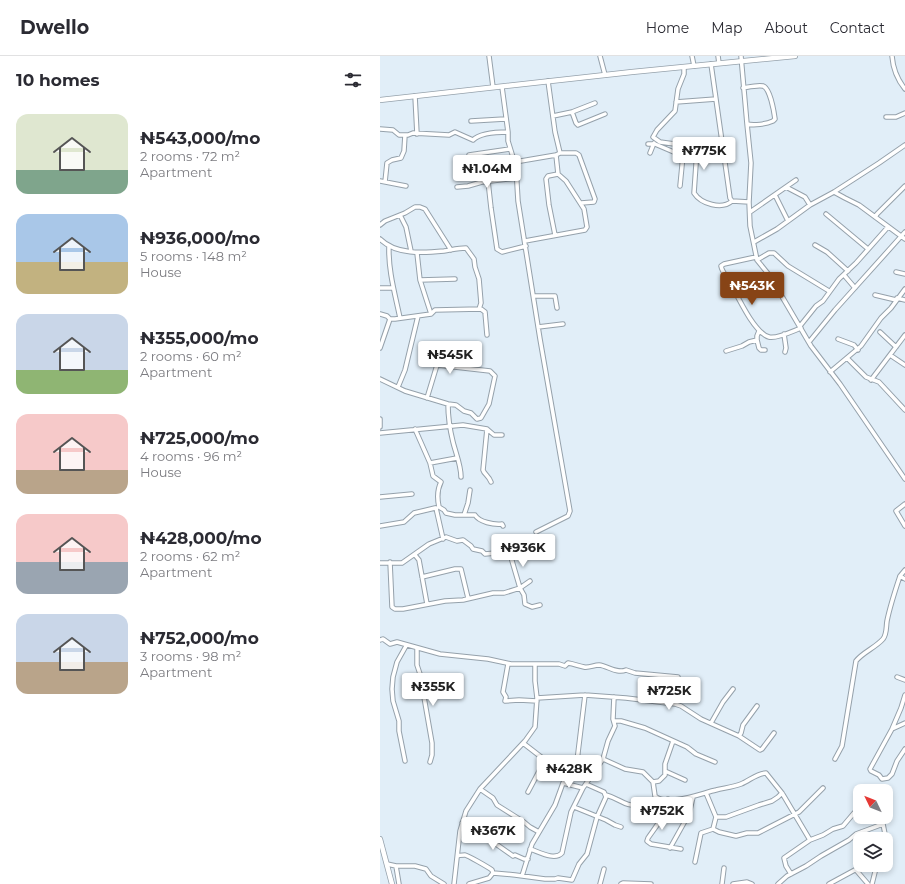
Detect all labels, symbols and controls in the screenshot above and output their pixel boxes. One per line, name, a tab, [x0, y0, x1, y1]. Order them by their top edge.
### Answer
text: Dwello	[20, 16, 89, 39]
text: Home	[646, 19, 689, 37]
text: Map	[711, 19, 742, 37]
text: About	[764, 19, 808, 37]
text: Contact	[830, 19, 885, 37]
icon: filters	[342, 69, 364, 91]
text: 10 homes	[16, 70, 100, 90]
text: ₦543,000/mo	[140, 128, 260, 148]
icon: home	[48, 130, 96, 178]
pin: ₦775K	[676, 137, 732, 171]
text: ₦775K	[682, 142, 726, 158]
text: 2 rooms · 72 m²	[140, 148, 240, 164]
pin: ₦1.04M	[454, 155, 520, 189]
text: ₦1.04M	[462, 160, 512, 176]
text: Apartment	[140, 164, 212, 180]
text: ₦936,000/mo	[140, 228, 260, 248]
icon: home	[48, 230, 96, 278]
text: 5 rooms · 148 m²	[140, 248, 247, 264]
text: House	[140, 264, 182, 280]
pin: ₦543K	[724, 272, 780, 306]
text: ₦543K	[729, 277, 775, 293]
text: ₦355,000/mo	[140, 328, 259, 348]
icon: home	[48, 330, 96, 378]
pin: ₦545K	[422, 341, 478, 375]
text: ₦545K	[427, 346, 473, 362]
text: 2 rooms · 60 m²	[140, 348, 242, 364]
text: Apartment	[140, 364, 212, 380]
text: ₦725,000/mo	[140, 428, 259, 448]
icon: home	[48, 430, 96, 478]
text: 4 rooms · 96 m²	[140, 448, 242, 464]
text: House	[140, 464, 182, 480]
text: ₦428,000/mo	[140, 528, 262, 548]
icon: home	[48, 530, 96, 578]
pin: ₦936K	[495, 534, 551, 568]
text: ₦936K	[500, 539, 546, 555]
text: 2 rooms · 62 m²	[140, 548, 240, 564]
text: Apartment	[140, 564, 212, 580]
text: ₦752,000/mo	[140, 628, 259, 648]
icon: home	[48, 630, 96, 678]
text: 3 rooms · 98 m²	[140, 648, 241, 664]
text: Apartment	[140, 664, 212, 680]
pin: ₦355K	[405, 673, 461, 707]
pin: ₦725K	[641, 677, 697, 711]
text: ₦355K	[411, 678, 455, 694]
text: ₦725K	[647, 682, 691, 698]
pin: ₦428K	[541, 755, 597, 789]
text: ₦428K	[546, 760, 592, 776]
north arrow	[853, 784, 893, 824]
map controls	[853, 784, 893, 872]
pin: ₦752K	[634, 797, 690, 831]
text: ₦752K	[640, 802, 684, 818]
pin: ₦367K	[465, 817, 521, 851]
text: ₦367K	[470, 822, 516, 838]
button: layers	[853, 832, 893, 872]

